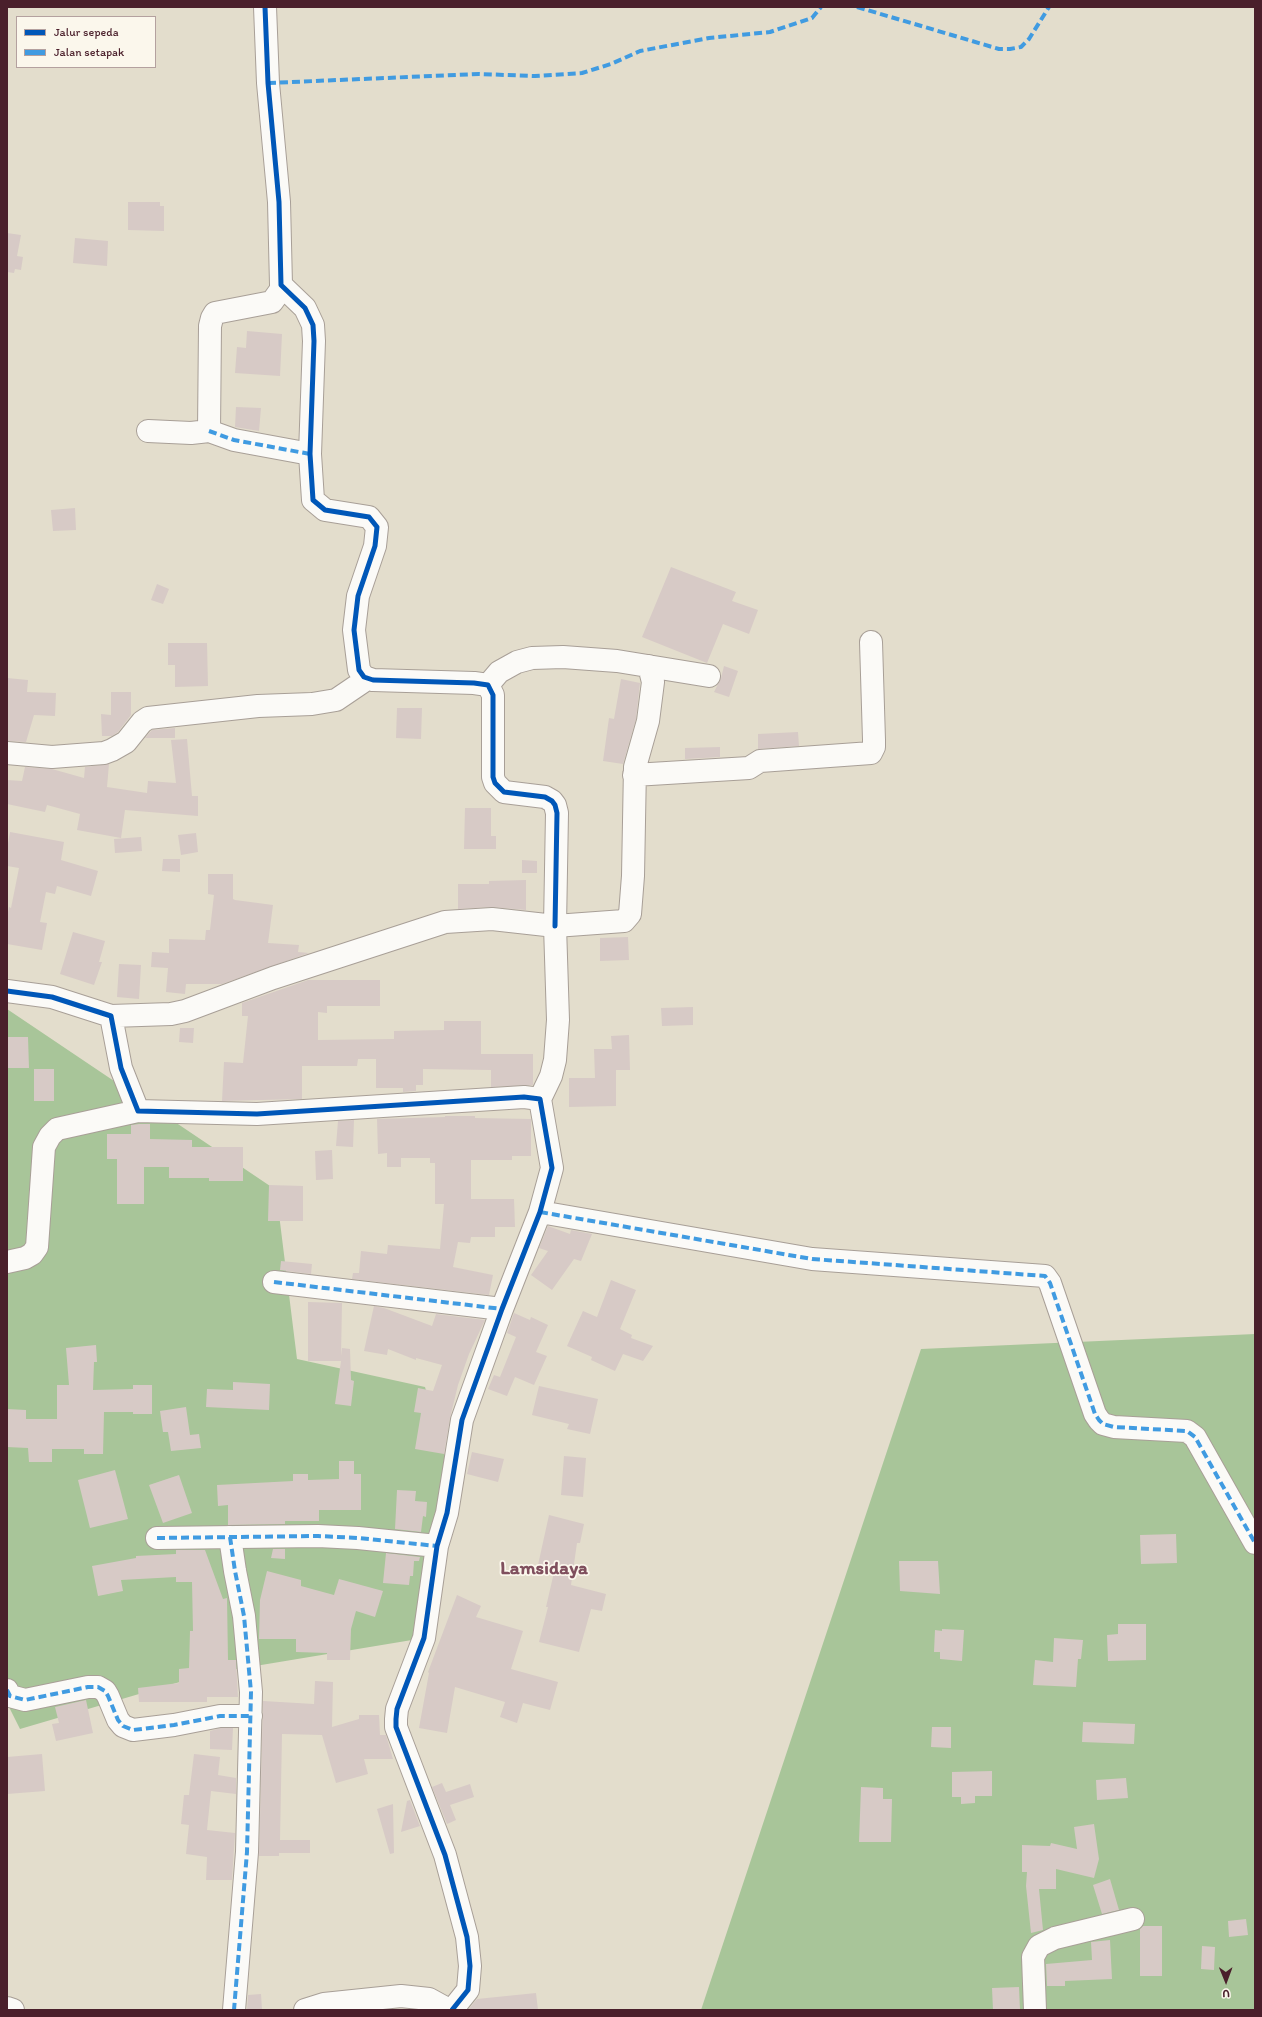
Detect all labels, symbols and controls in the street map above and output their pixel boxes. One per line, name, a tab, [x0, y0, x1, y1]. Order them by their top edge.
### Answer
legend	[16, 16, 156, 68]
text: Jalur sepeda	[54, 25, 119, 39]
text: Jalan setapak	[54, 45, 124, 59]
district label: Lamsidaya	[500, 1558, 588, 1580]
north arrow	[1206, 1961, 1246, 2001]
text: U	[1222, 1987, 1230, 2000]

